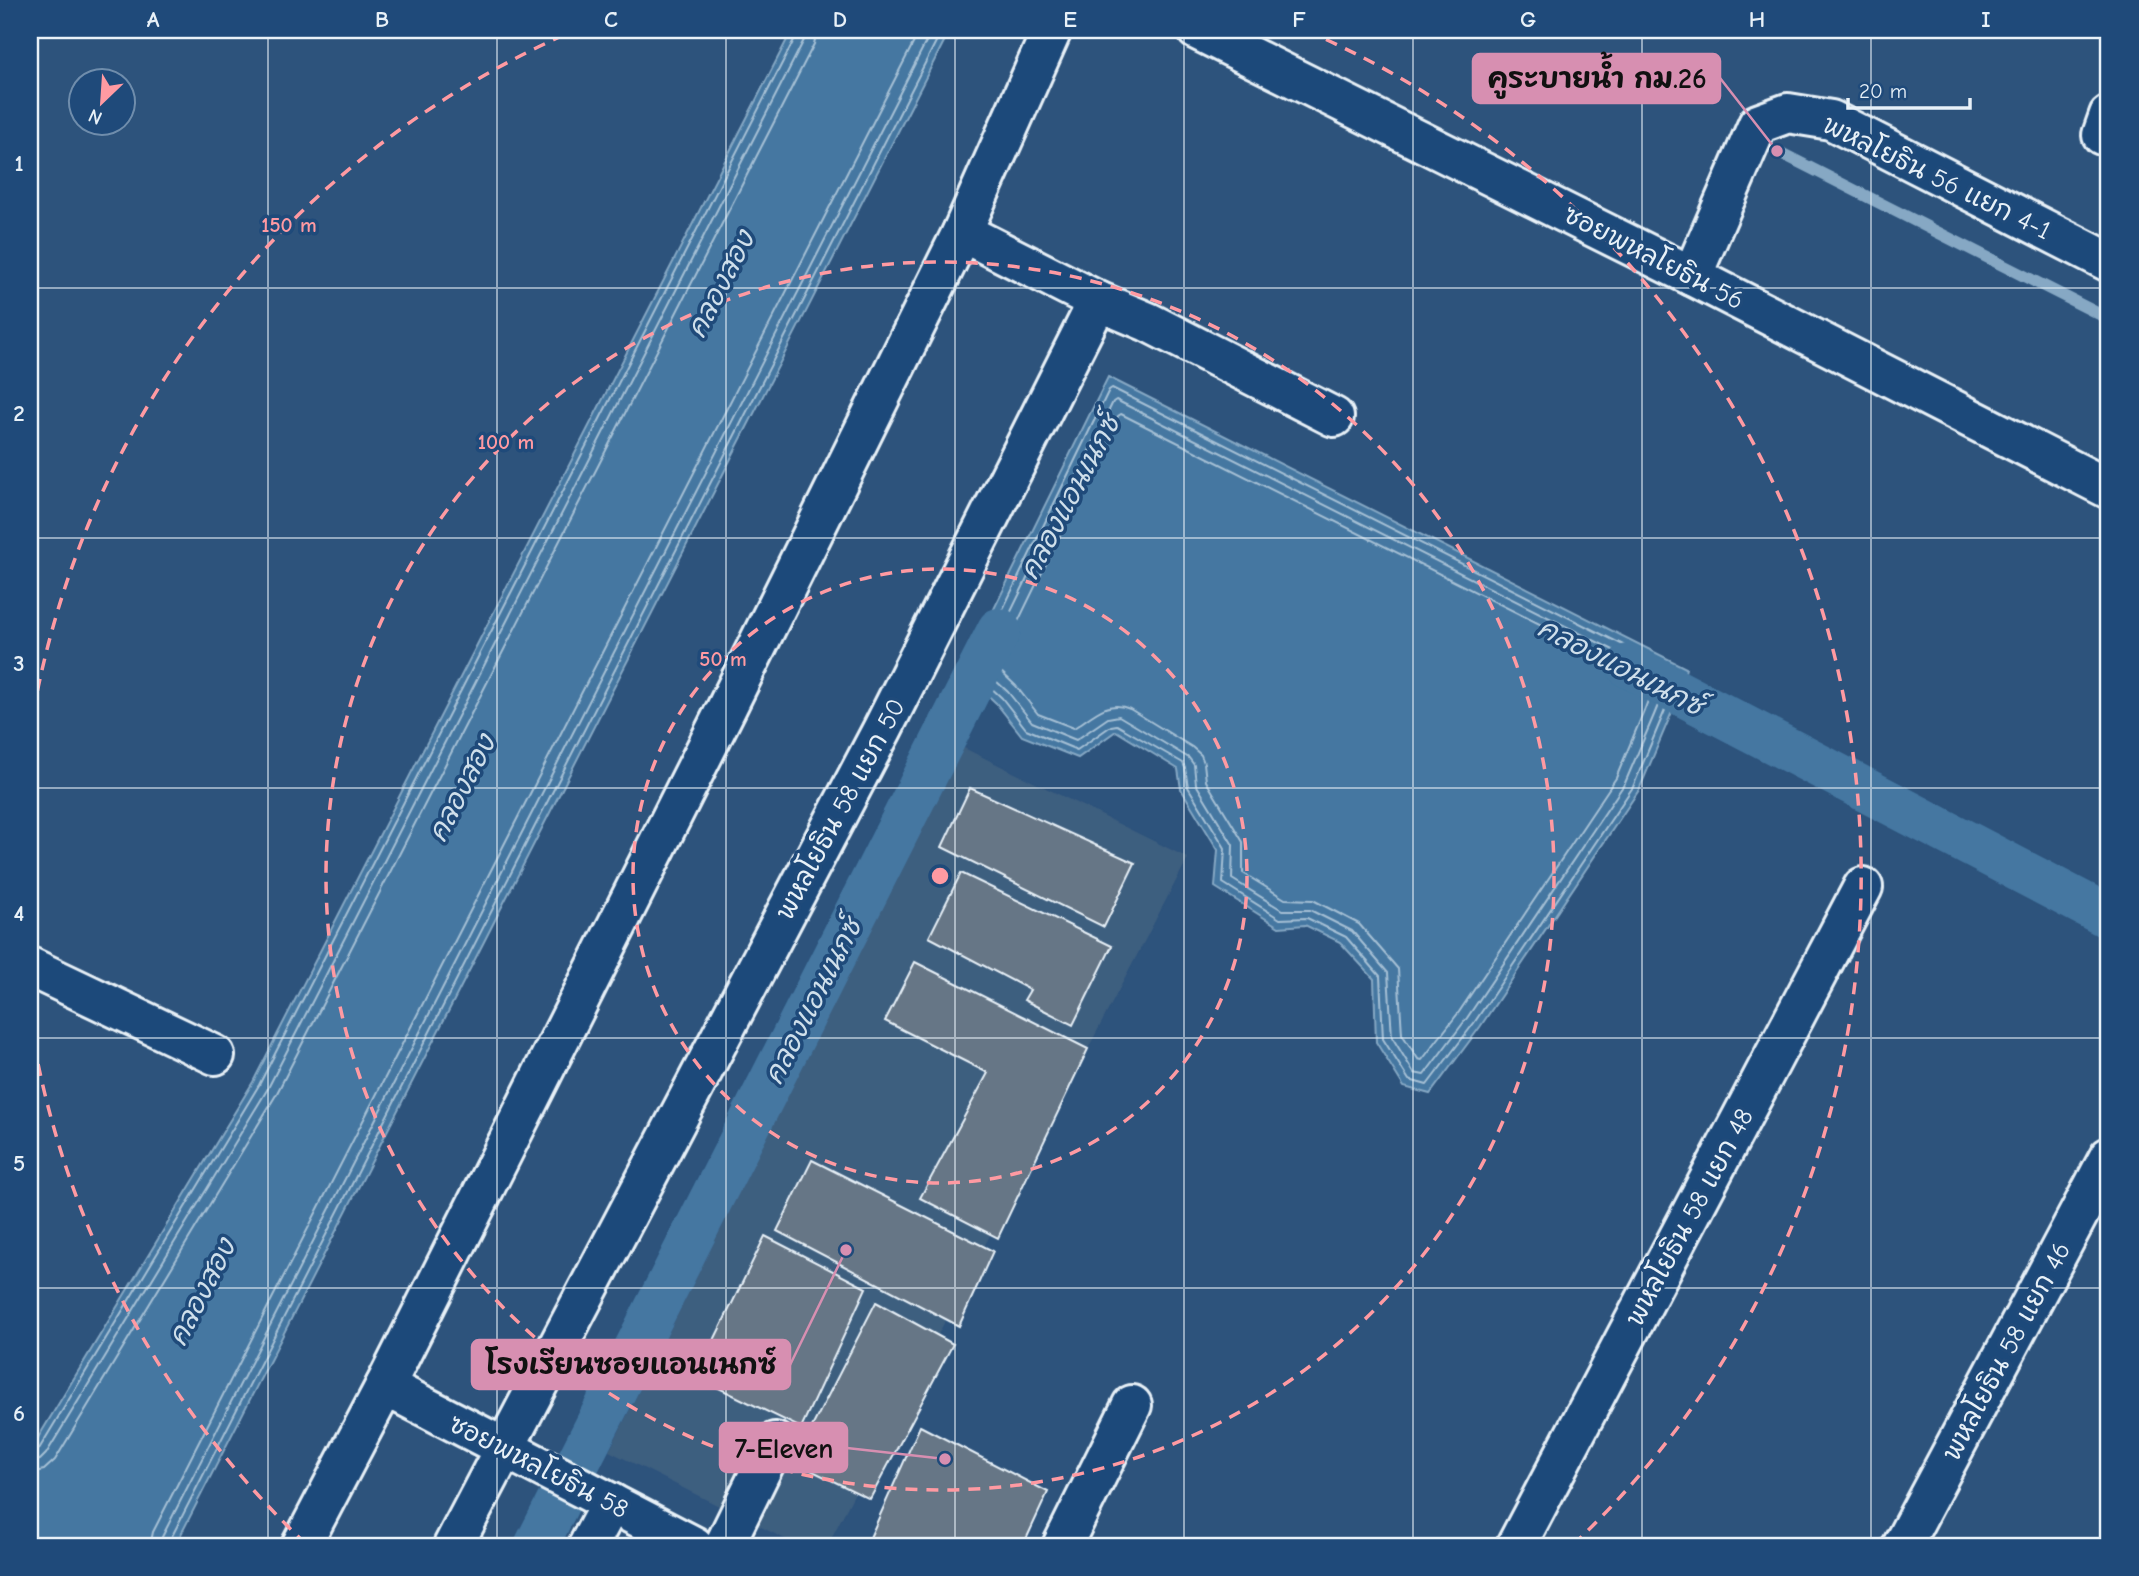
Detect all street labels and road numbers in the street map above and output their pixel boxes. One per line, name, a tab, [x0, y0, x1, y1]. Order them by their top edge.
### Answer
street label: พหลโยธิน 56 แยก 4-1	[1818, 108, 2056, 246]
street label: ซอยพหลโยธิน 56	[1559, 198, 1749, 316]
street label: พหลโยธิน 58 แยก 50	[768, 693, 912, 925]
street label: พหลโยธิน 58 แยก 48	[1618, 1103, 1760, 1331]
street label: พหลโยธิน 58 แยก 46	[1935, 1236, 2077, 1466]
street label: ซอยพหลโยธิน 58	[444, 1407, 634, 1525]

